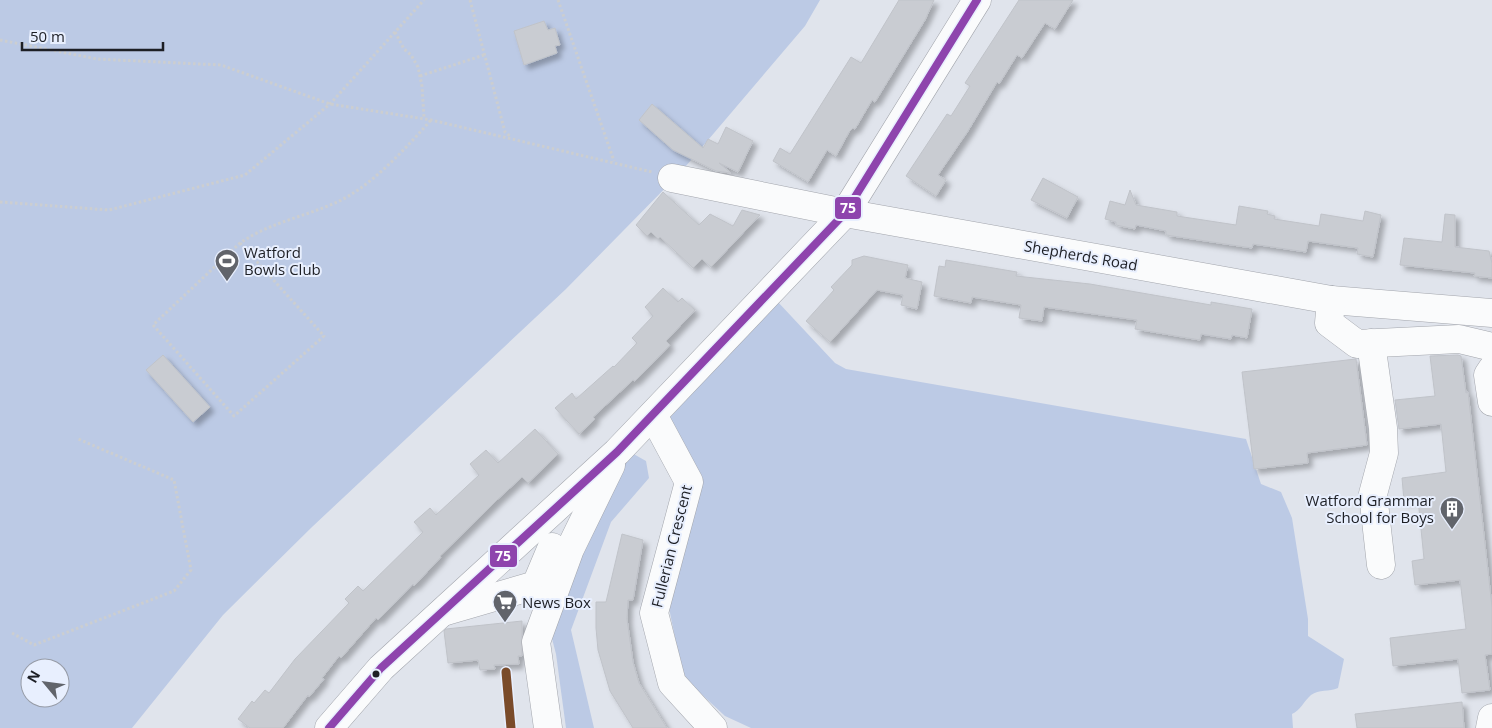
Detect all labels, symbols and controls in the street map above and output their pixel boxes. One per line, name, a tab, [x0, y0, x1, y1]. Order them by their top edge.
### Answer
scale bar	[22, 20, 164, 52]
text: 50 m	[30, 26, 65, 46]
line badge: 75	[834, 196, 862, 220]
text: 75	[840, 198, 856, 217]
street label: Shepherds Road	[1023, 235, 1139, 275]
place label: Watford Bowls Club	[244, 242, 321, 279]
sports icon: Watford Bowls Club	[214, 248, 240, 282]
street label: Fullerian Crescent	[646, 483, 696, 609]
place label: Watford Grammar School for Boys	[1306, 490, 1434, 527]
building icon: Watford Grammar School for Boys	[1439, 496, 1465, 530]
line badge: 75	[489, 544, 518, 568]
text: 75	[495, 546, 511, 565]
supermarket icon: News Box	[492, 589, 518, 623]
place label: News Box	[522, 592, 591, 612]
north arrow	[20, 658, 70, 708]
text: N	[22, 667, 44, 686]
unlabelled marker	[371, 669, 381, 679]

